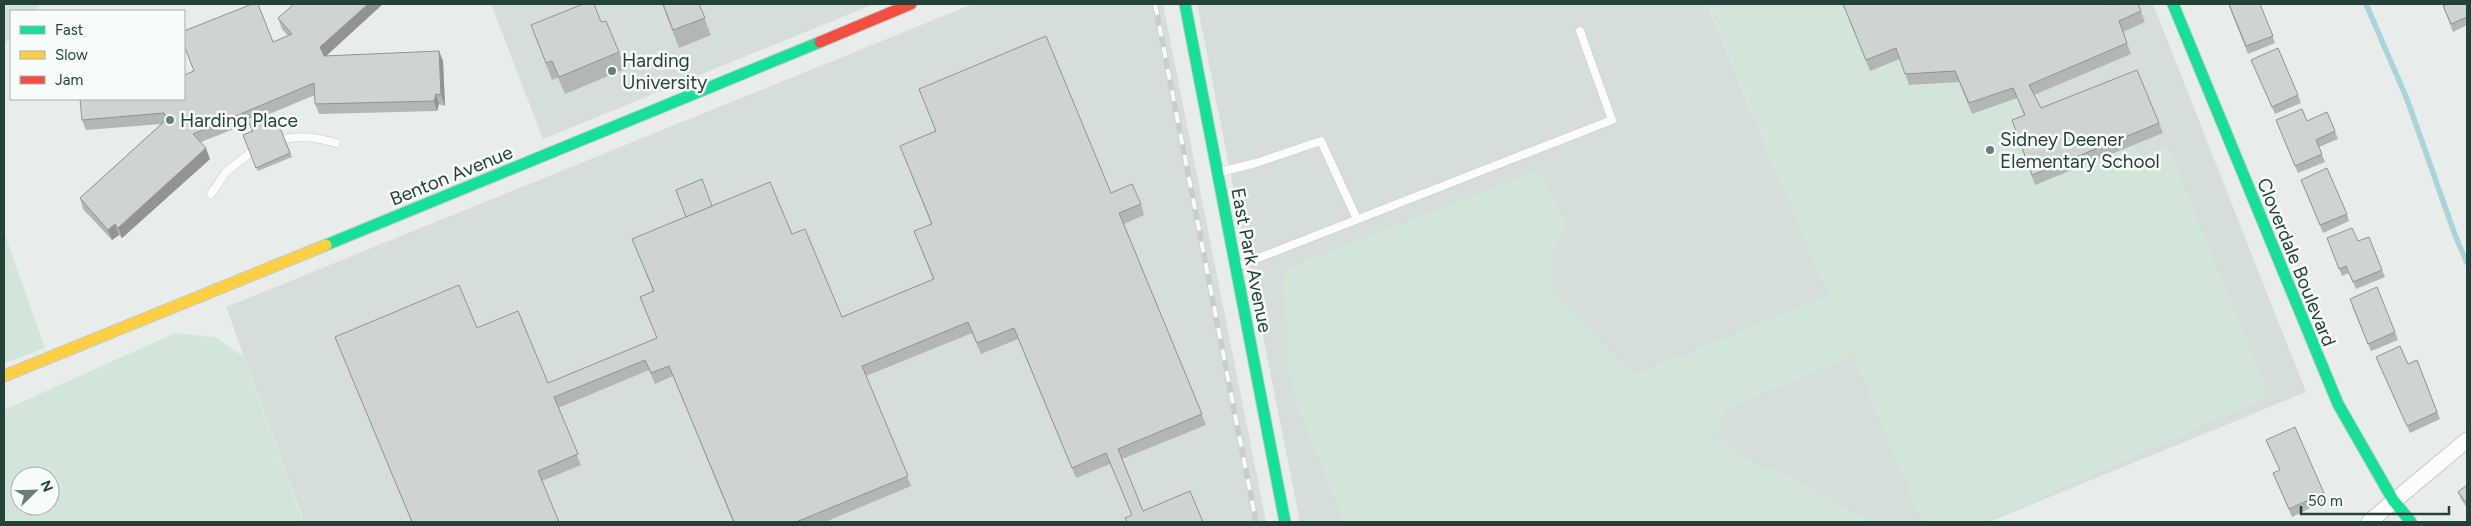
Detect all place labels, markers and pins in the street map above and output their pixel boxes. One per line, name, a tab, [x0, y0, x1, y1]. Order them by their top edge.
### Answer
place label: Harding University	[622, 49, 707, 94]
marker: Harding University	[606, 65, 618, 77]
place label: Harding Place	[180, 109, 298, 132]
marker: Harding Place	[164, 114, 176, 126]
place label: Sidney Deener Elementary School	[2000, 128, 2160, 173]
marker: Sidney Deener Elementary School	[1984, 144, 1996, 156]

